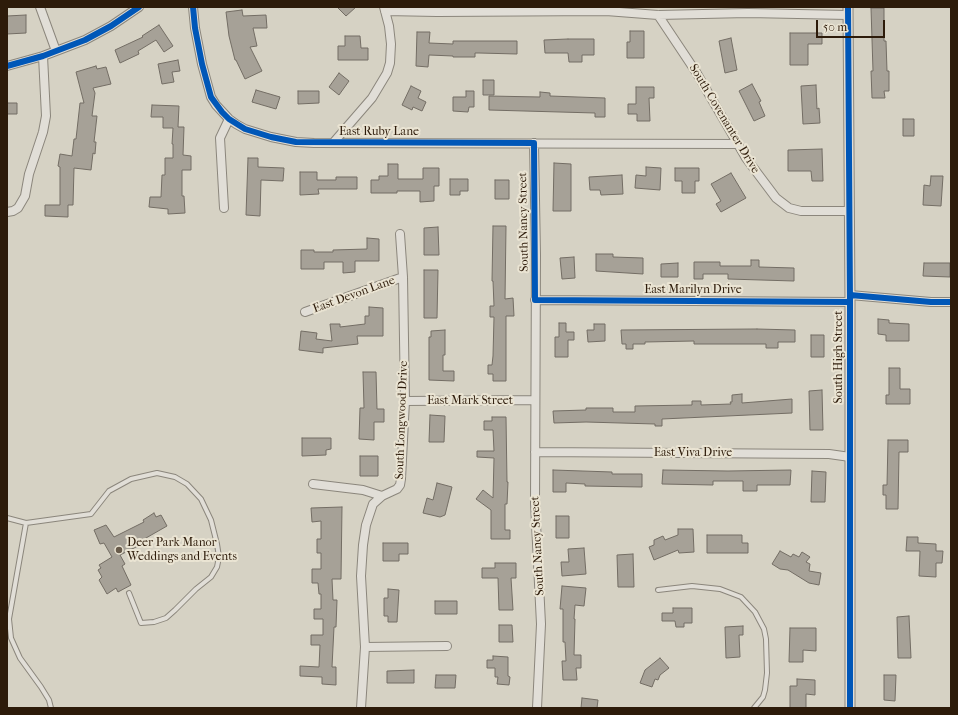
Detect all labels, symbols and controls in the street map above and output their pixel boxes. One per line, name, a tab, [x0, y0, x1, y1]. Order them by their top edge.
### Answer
scale bar	[818, 12, 887, 38]
text: 50 m	[823, 20, 847, 34]
street label: South Covenanter Drive	[686, 62, 762, 176]
street label: East Ruby Lane	[339, 125, 419, 139]
street label: South Nancy Street	[516, 172, 532, 272]
street label: East Devon Lane	[311, 274, 397, 316]
street label: East Marilyn Drive	[644, 283, 742, 297]
street label: South High Street	[832, 311, 846, 403]
street label: South Longwood Drive	[393, 360, 411, 480]
street label: East Mark Street	[427, 394, 513, 408]
street label: East Viva Drive	[654, 446, 732, 460]
street label: South Nancy Street	[528, 496, 548, 596]
place label: Deer Park Manor Weddings and Events	[127, 536, 237, 564]
marker: Deer Park Manor Weddings and Events	[114, 545, 124, 555]

